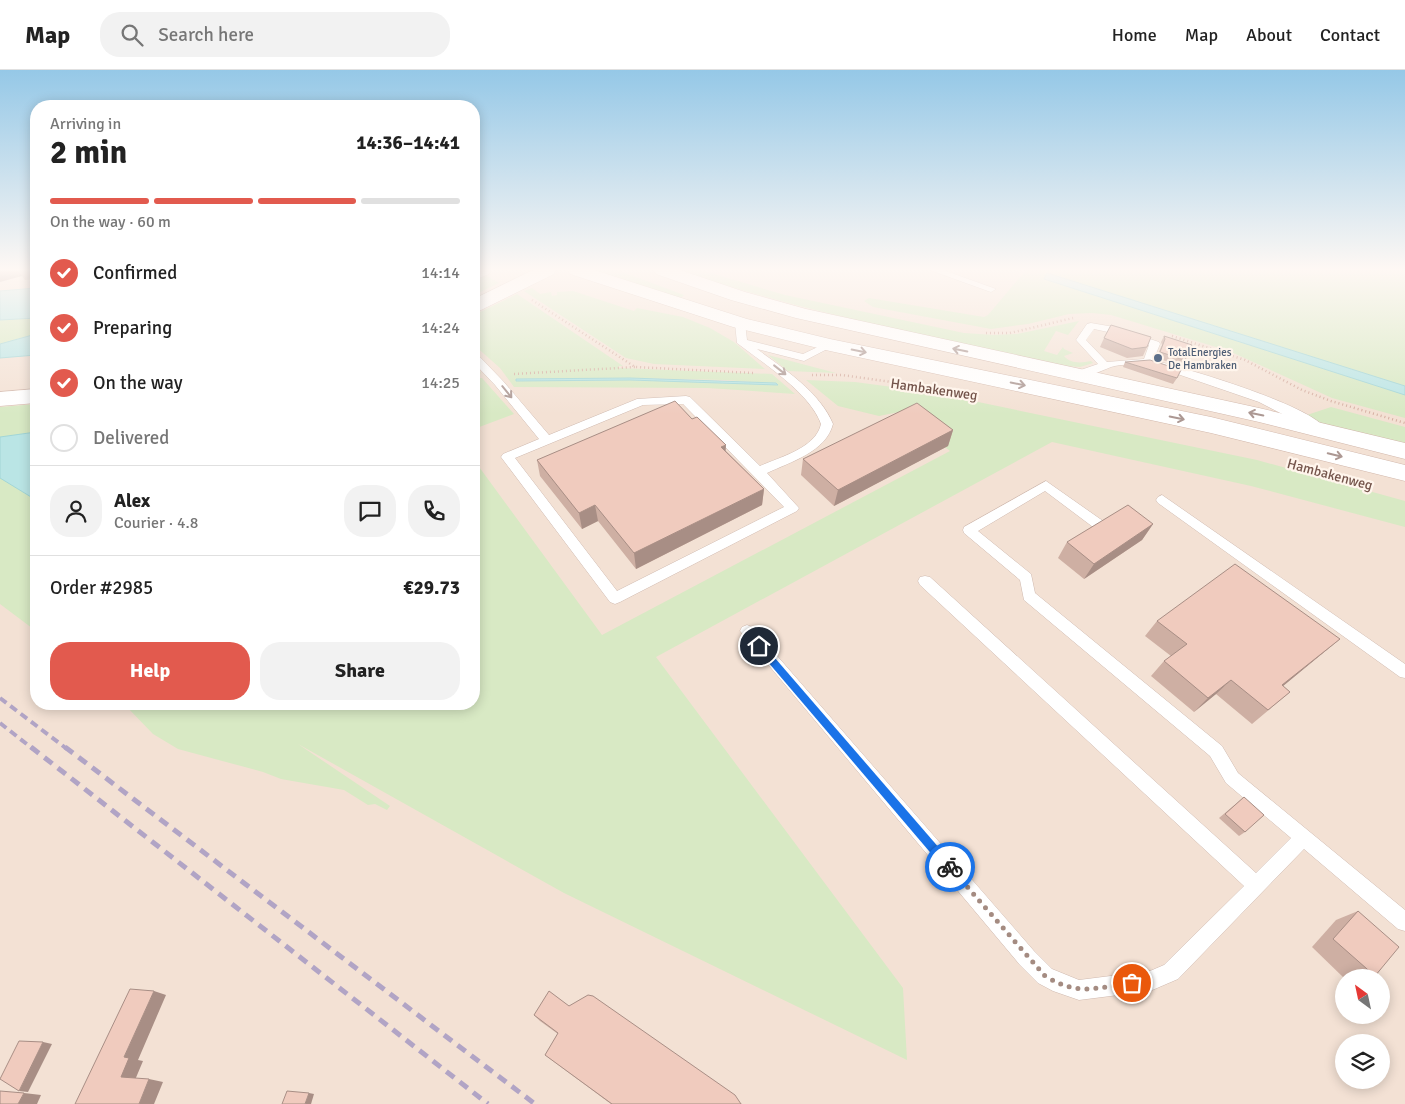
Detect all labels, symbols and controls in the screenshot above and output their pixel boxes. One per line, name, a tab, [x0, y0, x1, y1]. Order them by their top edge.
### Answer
search box	[100, 12, 450, 57]
text: Map	[25, 20, 70, 50]
icon: search	[118, 21, 146, 49]
text: Search here	[158, 23, 254, 47]
text: Home	[1112, 24, 1157, 46]
text: Map	[1185, 24, 1218, 46]
text: About	[1246, 24, 1292, 46]
text: Contact	[1320, 24, 1380, 46]
text: Arriving in	[50, 114, 121, 134]
text: 14:36–14:41	[356, 131, 460, 155]
text: 2 min	[50, 133, 127, 172]
text: On the way · 60 m	[50, 212, 171, 232]
icon: check	[50, 259, 78, 287]
text: Confirmed	[93, 261, 177, 285]
text: 14:14	[421, 263, 460, 283]
icon: check	[50, 314, 78, 342]
text: Preparing	[93, 316, 172, 340]
text: 14:24	[421, 318, 460, 338]
one-way arrow	[953, 345, 969, 354]
place label: TotalEnergies De Hambraken	[1168, 346, 1237, 372]
one-way arrow	[850, 347, 866, 356]
marker: TotalEnergies De Hambraken	[1152, 352, 1164, 364]
one-way arrow	[773, 365, 786, 376]
icon: check	[50, 369, 78, 397]
text: On the way	[93, 371, 183, 395]
text: 14:25	[421, 373, 460, 393]
street label: Hambakenweg	[889, 375, 979, 404]
one-way arrow	[1010, 380, 1026, 389]
one-way arrow	[502, 385, 513, 398]
one-way arrow	[1248, 409, 1264, 419]
one-way arrow	[1169, 413, 1185, 423]
text: Delivered	[93, 426, 169, 450]
one-way arrow	[1327, 451, 1343, 460]
street label: Hambakenweg	[1285, 455, 1374, 494]
button: person	[50, 485, 102, 537]
button: chat	[344, 485, 396, 537]
button: phone	[408, 485, 460, 537]
text: Alex	[114, 489, 150, 513]
text: Courier · 4.8	[114, 513, 198, 533]
text: Order #2985	[50, 576, 153, 600]
text: €29.73	[403, 576, 460, 600]
pin	[738, 625, 780, 667]
icon: home	[745, 632, 773, 660]
button: Help	[50, 642, 250, 700]
button: Share	[260, 642, 460, 700]
courier	[925, 842, 975, 892]
icon: bike	[936, 853, 964, 881]
pin	[1111, 962, 1153, 1004]
icon: bag	[1118, 969, 1146, 997]
north arrow	[1335, 969, 1390, 1024]
map controls	[1335, 969, 1390, 1089]
button: layers	[1335, 1034, 1390, 1089]

